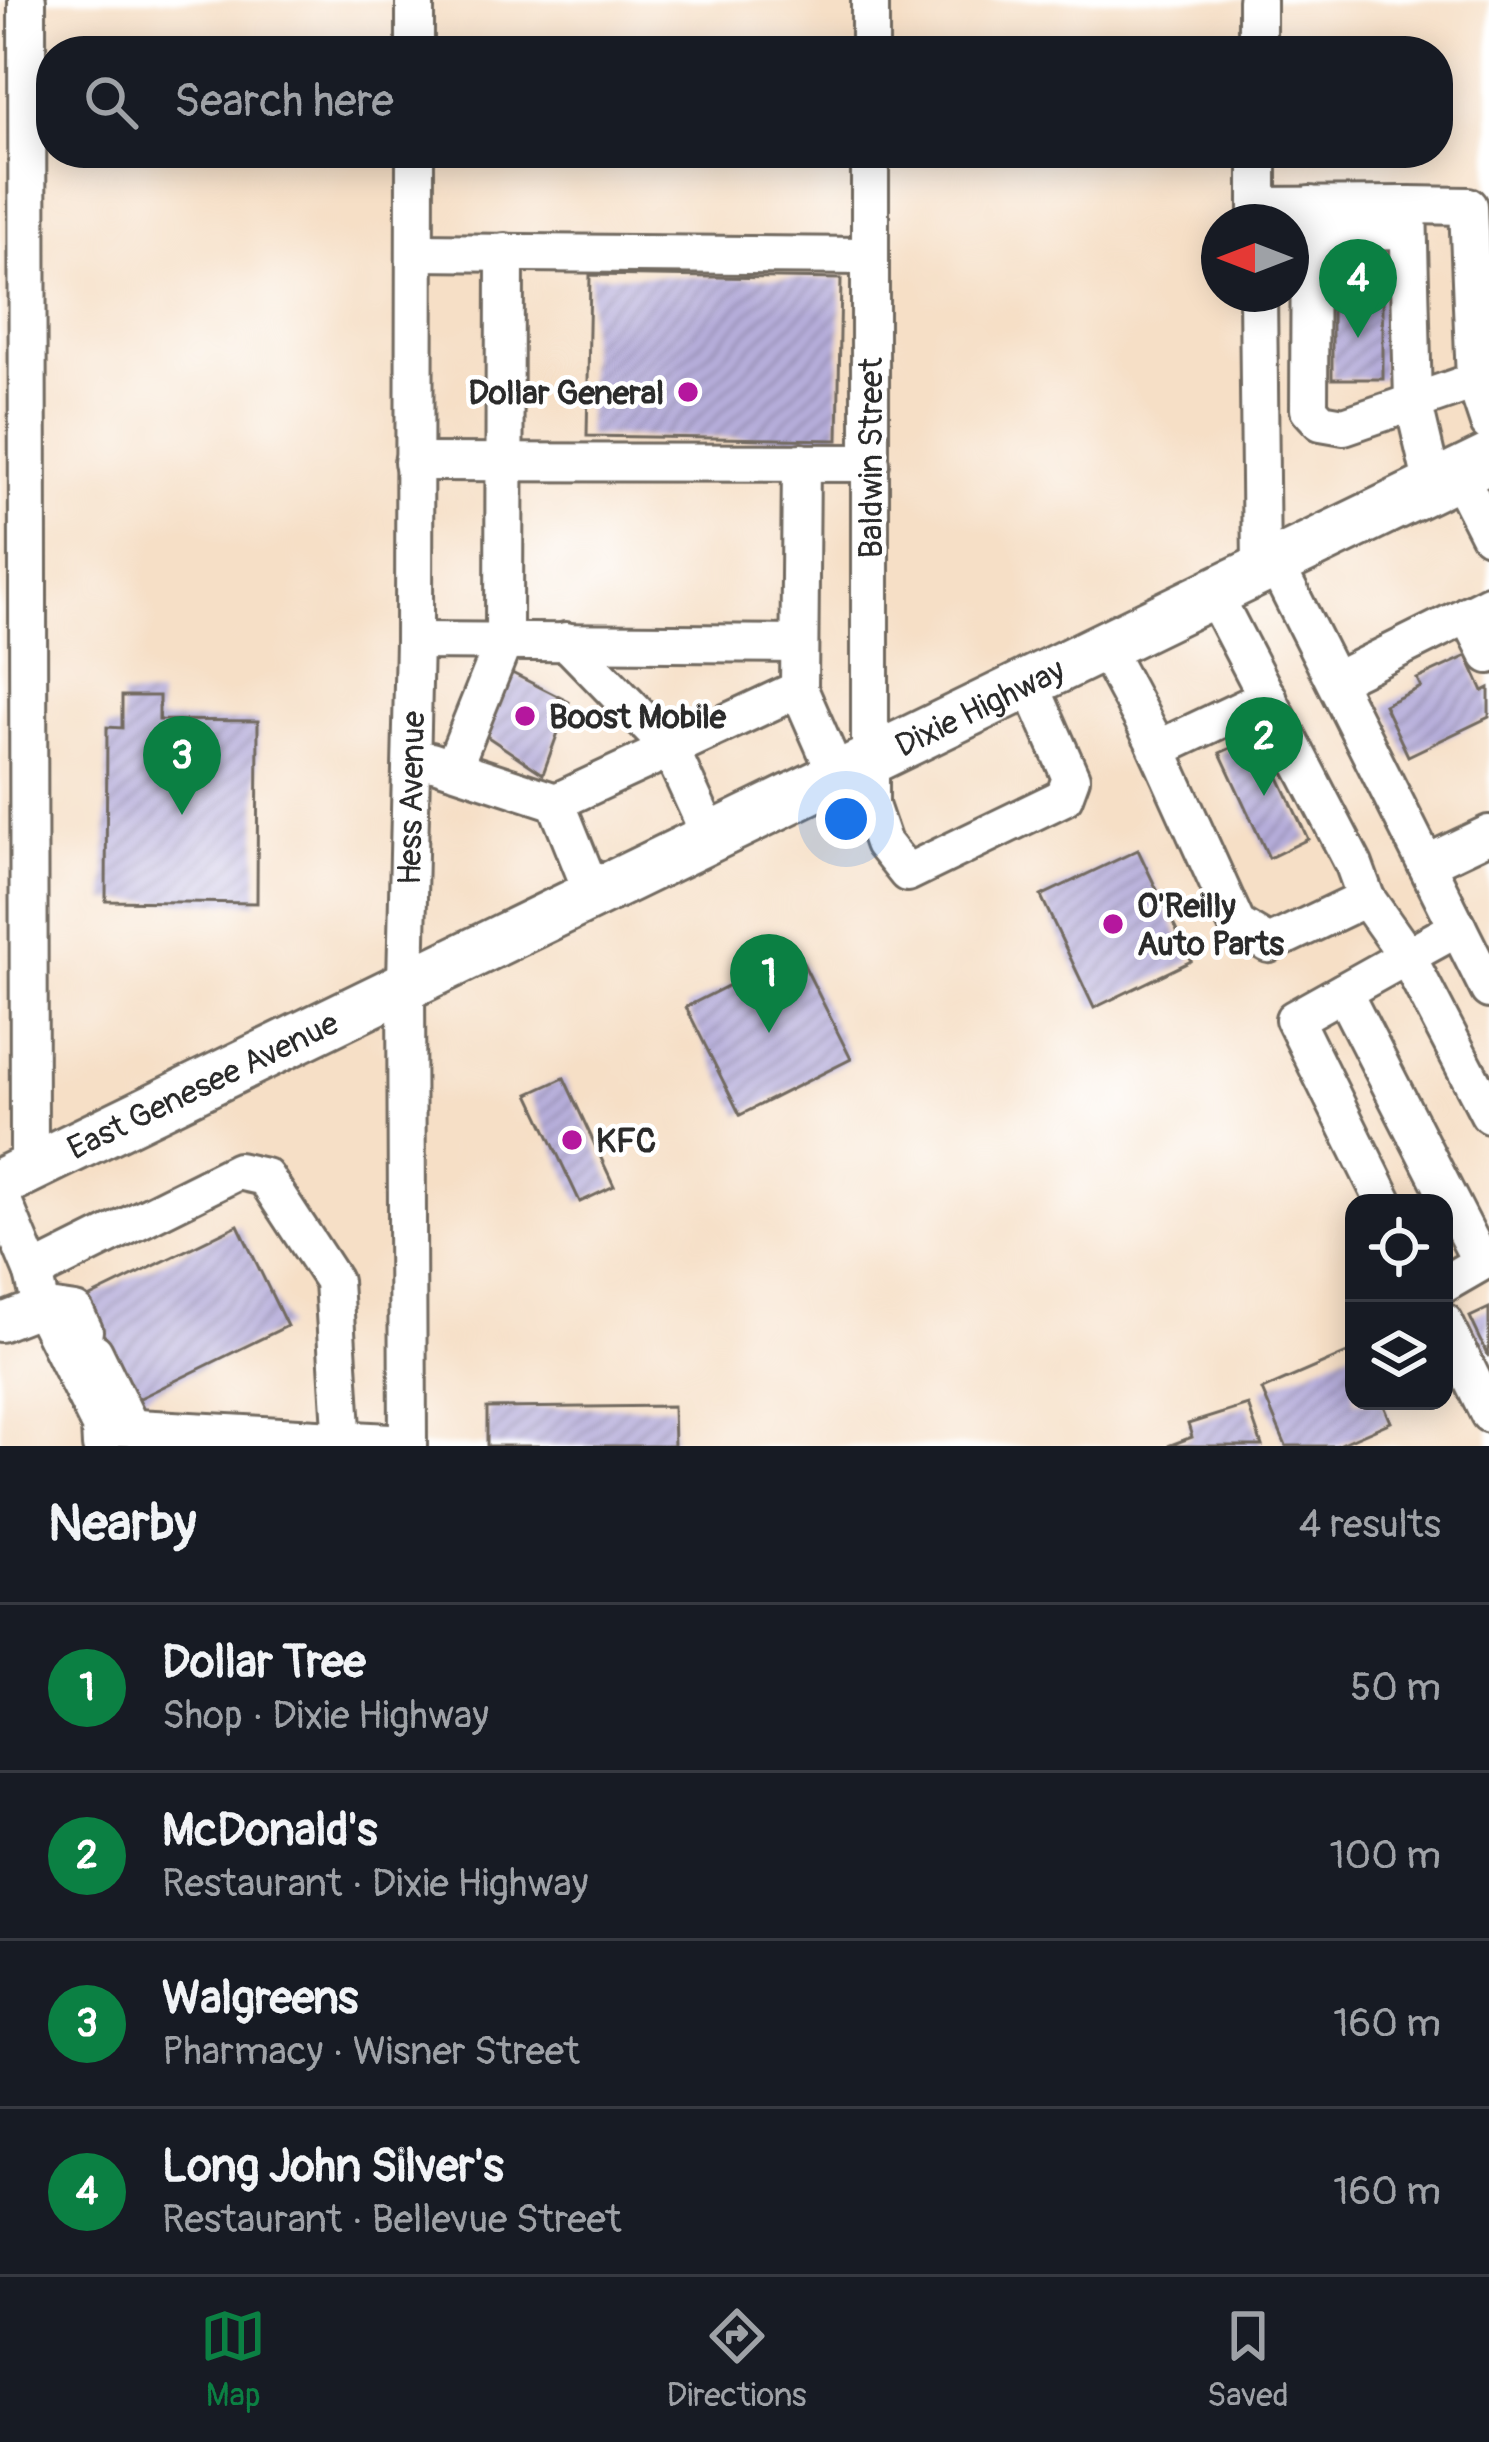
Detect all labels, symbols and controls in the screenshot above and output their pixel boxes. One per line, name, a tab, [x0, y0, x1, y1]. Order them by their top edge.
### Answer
search box	[36, 36, 1453, 168]
icon: search	[78, 69, 144, 135]
text: Search here	[174, 74, 394, 130]
north arrow	[1201, 204, 1309, 312]
pin: 4	[1319, 239, 1397, 338]
street label: Baldwin Street	[851, 357, 892, 559]
place label: Dollar General	[468, 373, 664, 414]
marker: Dollar General	[675, 379, 701, 405]
street label: Dixie Highway	[889, 650, 1071, 767]
place label: Boost Mobile	[549, 697, 727, 738]
pin: 2	[1225, 697, 1303, 796]
marker: Boost Mobile	[512, 703, 538, 729]
street label: Hess Avenue	[389, 711, 434, 886]
pin: 3	[143, 716, 221, 815]
your location	[816, 789, 876, 849]
place label: O'Reilly Auto Parts	[1137, 886, 1284, 965]
marker: O'Reilly Auto Parts	[1100, 911, 1126, 937]
pin: 1	[730, 934, 808, 1033]
street label: East Genesee Avenue	[61, 1003, 345, 1169]
place label: KFC	[596, 1121, 656, 1162]
marker: KFC	[559, 1127, 585, 1153]
map controls	[1345, 1194, 1453, 1410]
button: locate	[1345, 1194, 1453, 1302]
button: layers	[1345, 1302, 1453, 1410]
text: Nearby	[48, 1492, 196, 1556]
text: 4 results	[1299, 1500, 1441, 1549]
text: Dollar Tree	[162, 1635, 366, 1691]
text: 1	[79, 1663, 95, 1712]
text: 50 m	[1350, 1663, 1441, 1712]
text: Shop · Dixie Highway	[162, 1691, 489, 1740]
text: McDonald's	[162, 1803, 377, 1859]
text: 2	[76, 1831, 98, 1880]
text: 100 m	[1329, 1831, 1441, 1880]
text: Restaurant · Dixie Highway	[162, 1859, 588, 1908]
text: Walgreens	[162, 1971, 358, 2027]
text: 3	[76, 1999, 98, 2048]
text: 160 m	[1333, 1999, 1441, 2048]
text: Pharmacy · Wisner Street	[162, 2027, 580, 2076]
text: Long John Silver's	[162, 2139, 504, 2195]
text: 4	[76, 2167, 98, 2216]
text: 160 m	[1333, 2167, 1441, 2216]
text: Restaurant · Bellevue Street	[162, 2195, 621, 2244]
tab: Map	[200, 2303, 266, 2416]
tab: Directions	[667, 2303, 807, 2416]
tab: Saved	[1207, 2303, 1289, 2416]

